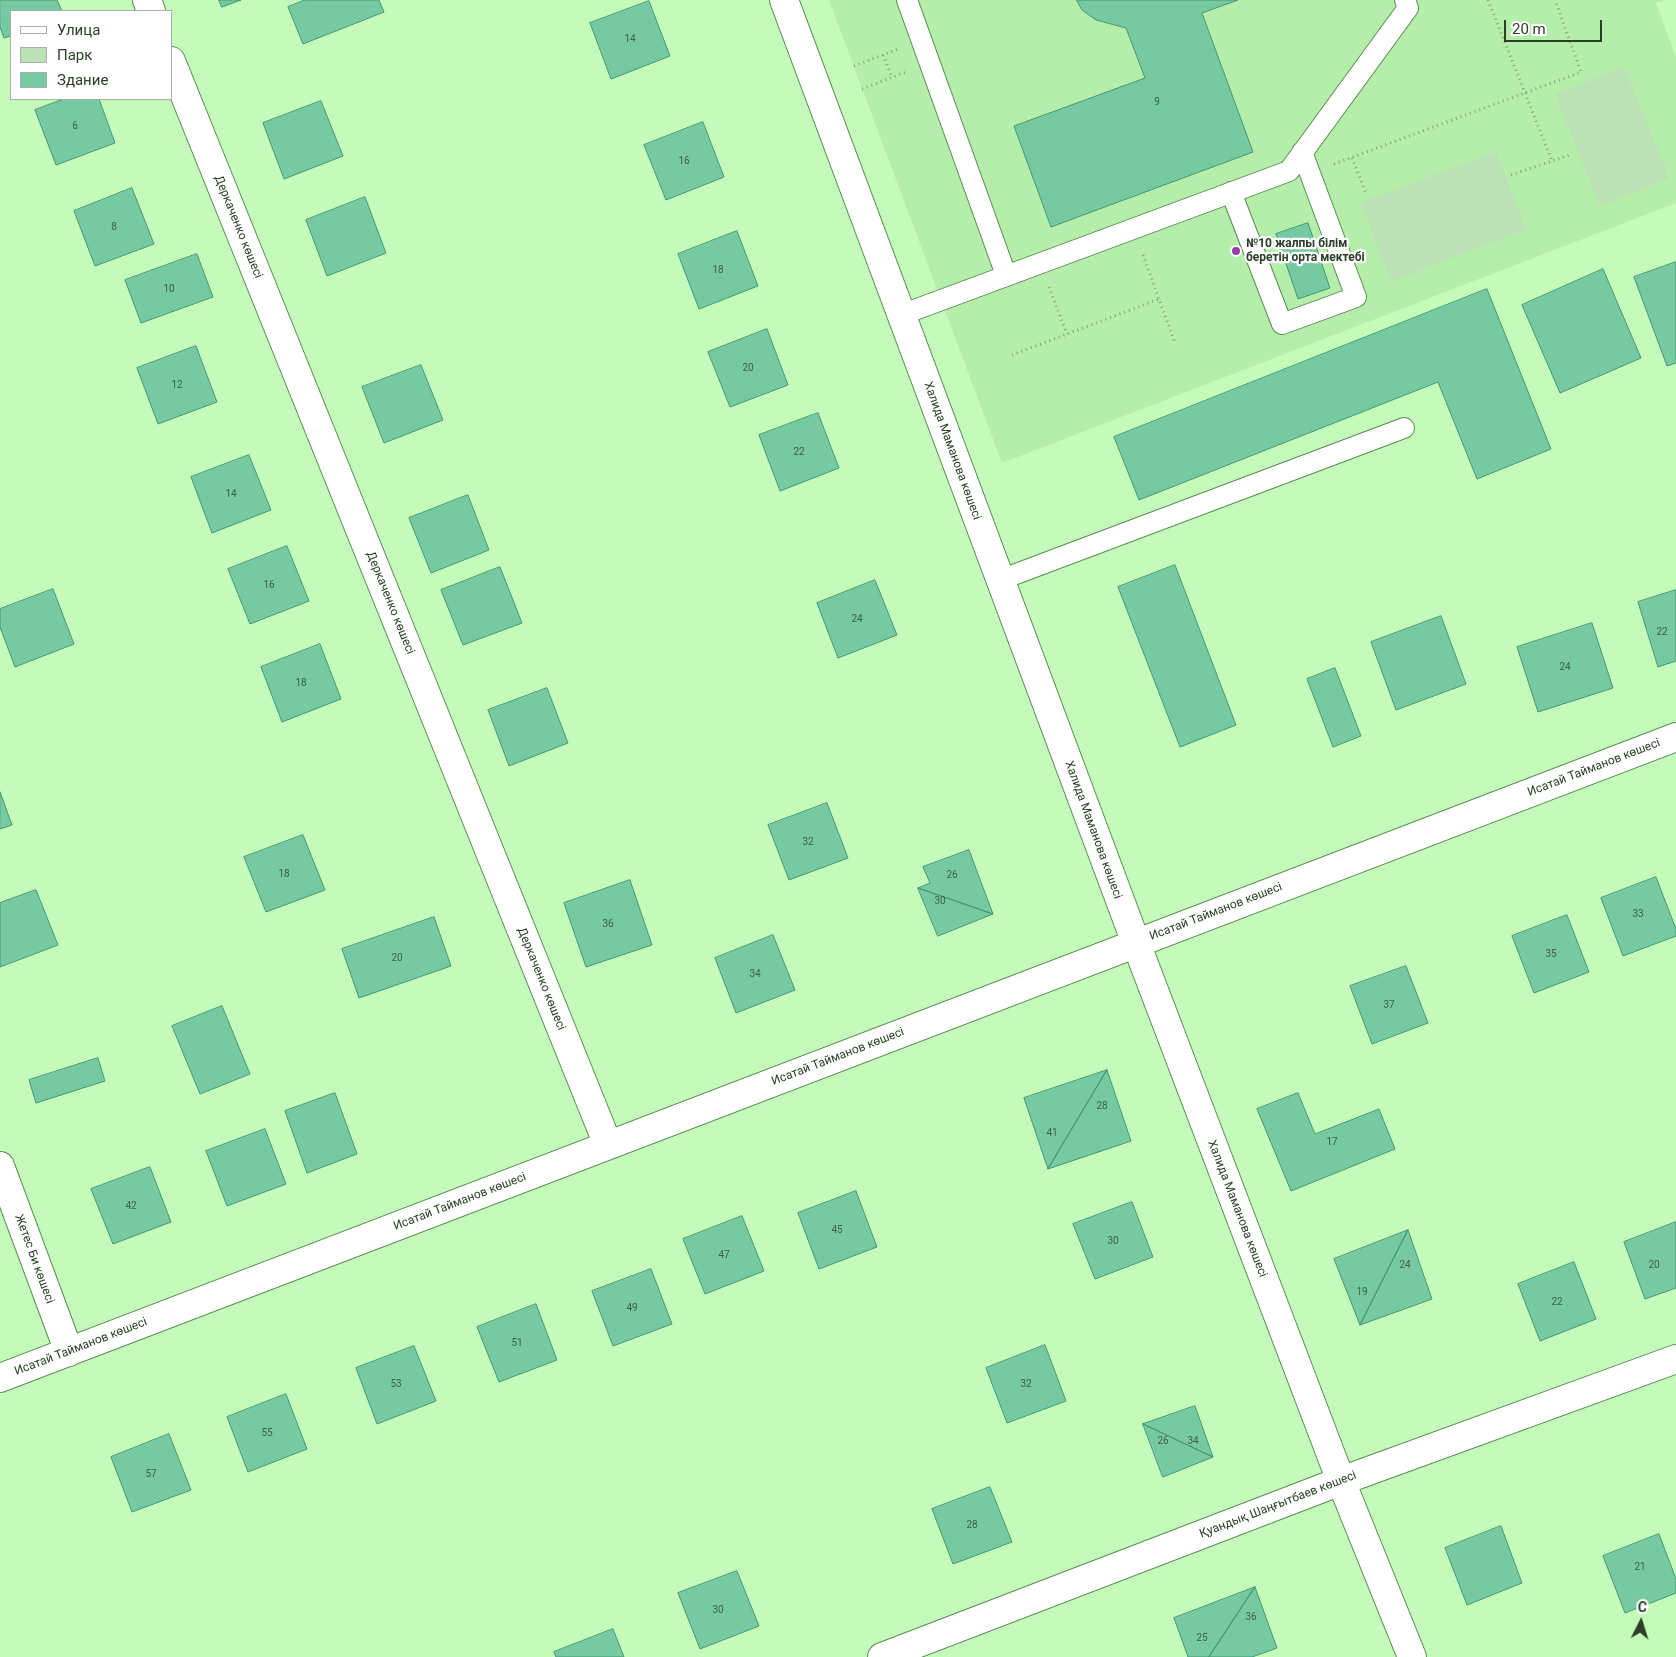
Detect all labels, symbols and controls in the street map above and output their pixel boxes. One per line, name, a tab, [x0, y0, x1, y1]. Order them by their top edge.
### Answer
legend	[10, 10, 172, 100]
scale bar	[1506, 10, 1604, 42]
text: 20 m	[1512, 20, 1546, 38]
text: Улица	[57, 21, 100, 39]
house number: 14	[624, 33, 636, 45]
text: Парк	[57, 46, 92, 64]
text: Здание	[57, 71, 108, 89]
house number: 9	[1154, 96, 1160, 108]
house number: 6	[72, 120, 78, 132]
house number: 16	[678, 155, 690, 167]
street label: Деркаченко көшесі	[211, 173, 265, 281]
house number: 8	[111, 221, 117, 233]
place label: №10 жалпы білім беретін орта мектебі	[1246, 237, 1365, 265]
marker: №10 жалпы білім беретін орта мектебі	[1230, 245, 1242, 257]
house number: 18	[712, 264, 724, 276]
house number: 10	[163, 283, 175, 295]
house number: 20	[742, 362, 754, 374]
house number: 12	[171, 379, 183, 391]
street label: Халида Маманова көшесі	[920, 380, 984, 522]
house number: 22	[793, 446, 805, 458]
house number: 14	[225, 488, 237, 500]
street label: Деркаченко көшесі	[363, 549, 417, 657]
house number: 16	[263, 579, 275, 591]
house number: 24	[851, 613, 863, 625]
house number: 22	[1656, 626, 1668, 638]
house number: 24	[1559, 661, 1571, 673]
house number: 18	[295, 677, 307, 689]
street label: Исатай Тайманов көшесі	[1526, 736, 1662, 800]
street label: Халида Маманова көшесі	[1061, 759, 1125, 901]
house number: 32	[802, 836, 814, 848]
house number: 18	[278, 868, 290, 880]
house number: 26	[946, 869, 958, 881]
street label: Исатай Тайманов көшесі	[1148, 880, 1284, 944]
house number: 30	[934, 895, 946, 907]
house number: 33	[1632, 908, 1644, 920]
house number: 36	[602, 918, 614, 930]
street label: Деркаченко көшесі	[514, 925, 568, 1033]
house number: 35	[1545, 948, 1557, 960]
house number: 20	[391, 952, 403, 964]
house number: 34	[749, 968, 761, 980]
house number: 37	[1383, 999, 1395, 1011]
street label: Исатай Тайманов көшесі	[770, 1025, 906, 1089]
house number: 28	[1096, 1100, 1108, 1112]
house number: 41	[1046, 1127, 1058, 1139]
house number: 17	[1326, 1136, 1338, 1148]
street label: Халида Маманова көшесі	[1204, 1138, 1270, 1280]
street label: Исатай Тайманов көшесі	[392, 1170, 528, 1234]
house number: 42	[125, 1200, 137, 1212]
street label: Жетес Би көшесі	[11, 1212, 57, 1306]
house number: 45	[831, 1224, 843, 1236]
house number: 30	[1107, 1235, 1119, 1247]
house number: 47	[718, 1249, 730, 1261]
house number: 24	[1399, 1259, 1411, 1271]
house number: 20	[1648, 1259, 1660, 1271]
house number: 19	[1356, 1286, 1368, 1298]
house number: 22	[1551, 1296, 1563, 1308]
house number: 49	[626, 1302, 638, 1314]
street label: Исатай Тайманов көшесі	[13, 1315, 149, 1379]
house number: 51	[511, 1337, 523, 1349]
house number: 53	[390, 1378, 402, 1390]
house number: 32	[1020, 1378, 1032, 1390]
house number: 55	[261, 1427, 273, 1439]
house number: 26	[1157, 1435, 1169, 1447]
house number: 34	[1187, 1435, 1199, 1447]
house number: 57	[145, 1468, 157, 1480]
street label: Қуандық Шаңғытбаев көшесі	[1198, 1468, 1358, 1542]
house number: 28	[966, 1519, 978, 1531]
house number: 21	[1634, 1561, 1646, 1573]
north arrow	[1616, 1597, 1666, 1647]
text: С	[1637, 1599, 1648, 1615]
house number: 30	[712, 1604, 724, 1616]
house number: 36	[1245, 1611, 1257, 1623]
house number: 25	[1196, 1632, 1208, 1644]

